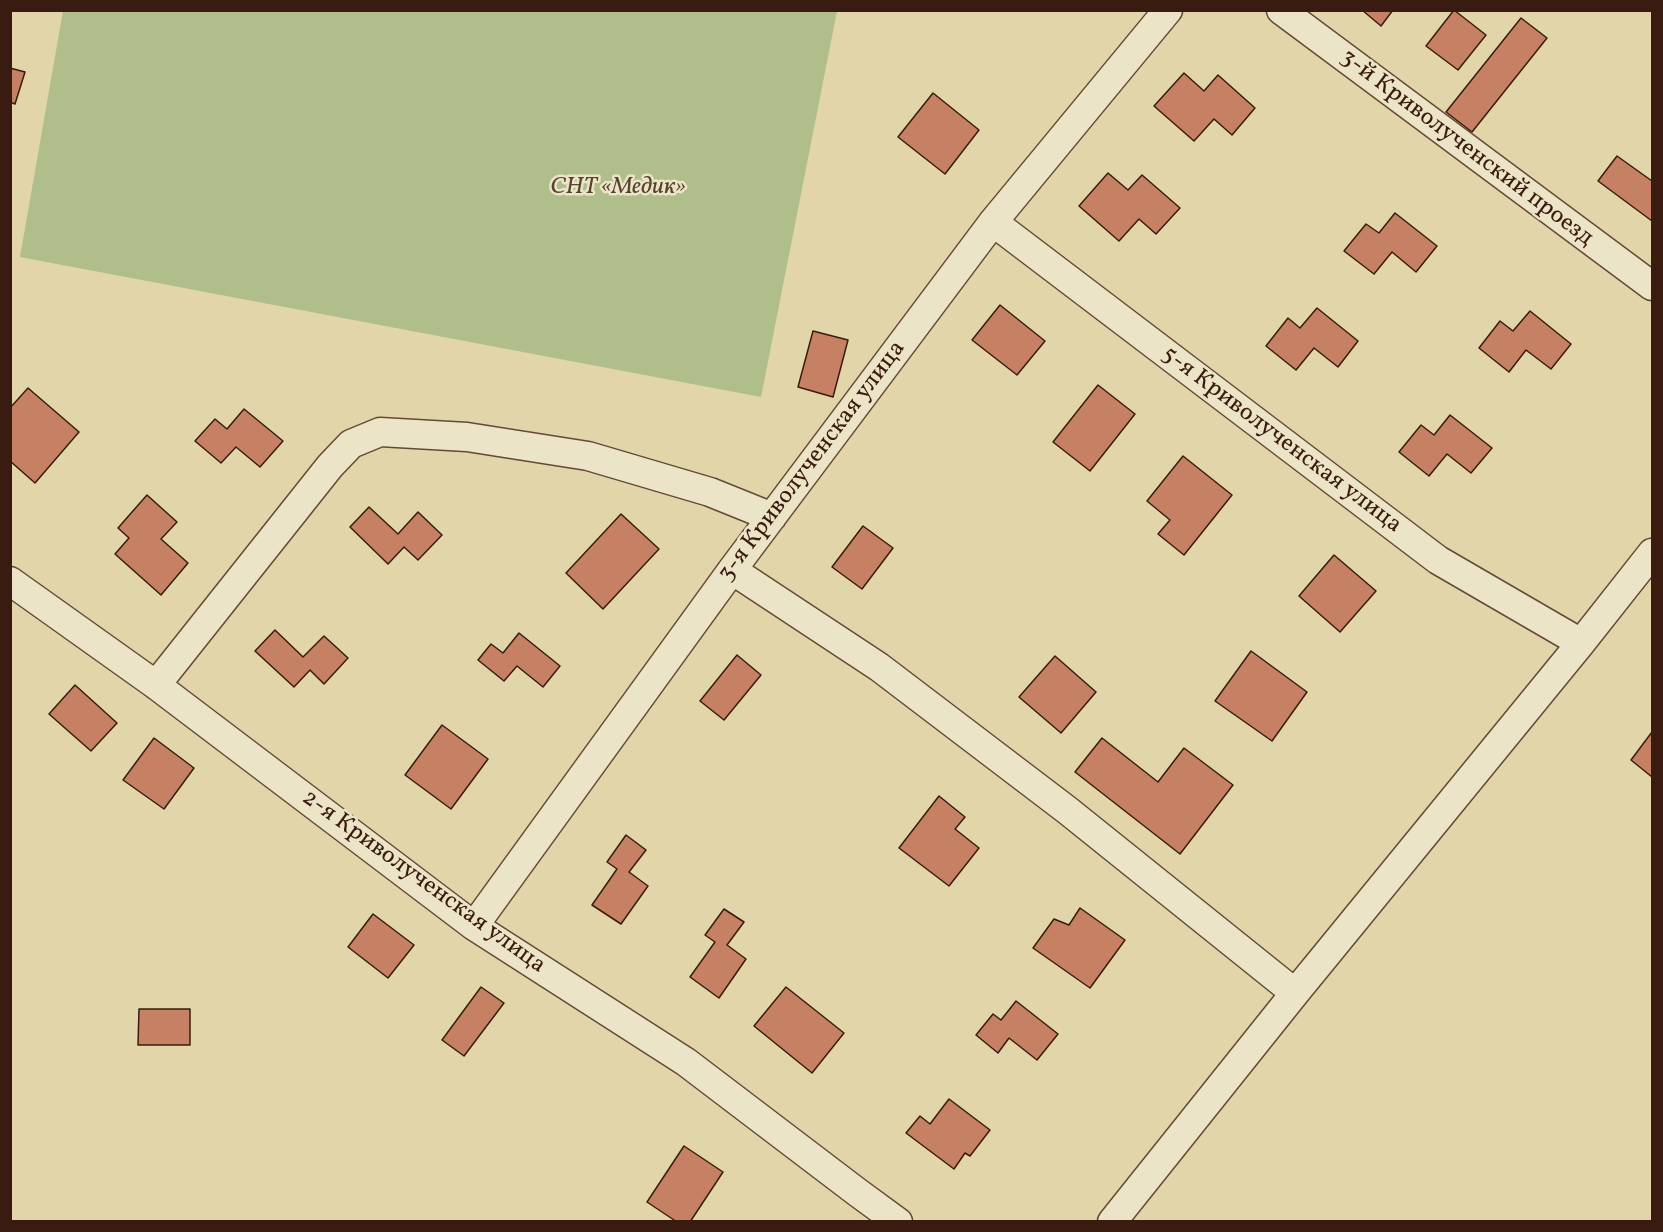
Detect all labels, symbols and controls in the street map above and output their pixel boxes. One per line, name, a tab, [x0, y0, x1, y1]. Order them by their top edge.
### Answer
street label: 3-й Криволученский проезд	[1334, 44, 1598, 254]
park label: СНТ «Медик»	[550, 175, 686, 203]
street label: 3-я Криволученская улица	[713, 336, 913, 588]
street label: 5-я Криволученская улица	[1155, 341, 1407, 541]
street label: 2-я Криволученская улица	[295, 785, 551, 981]

